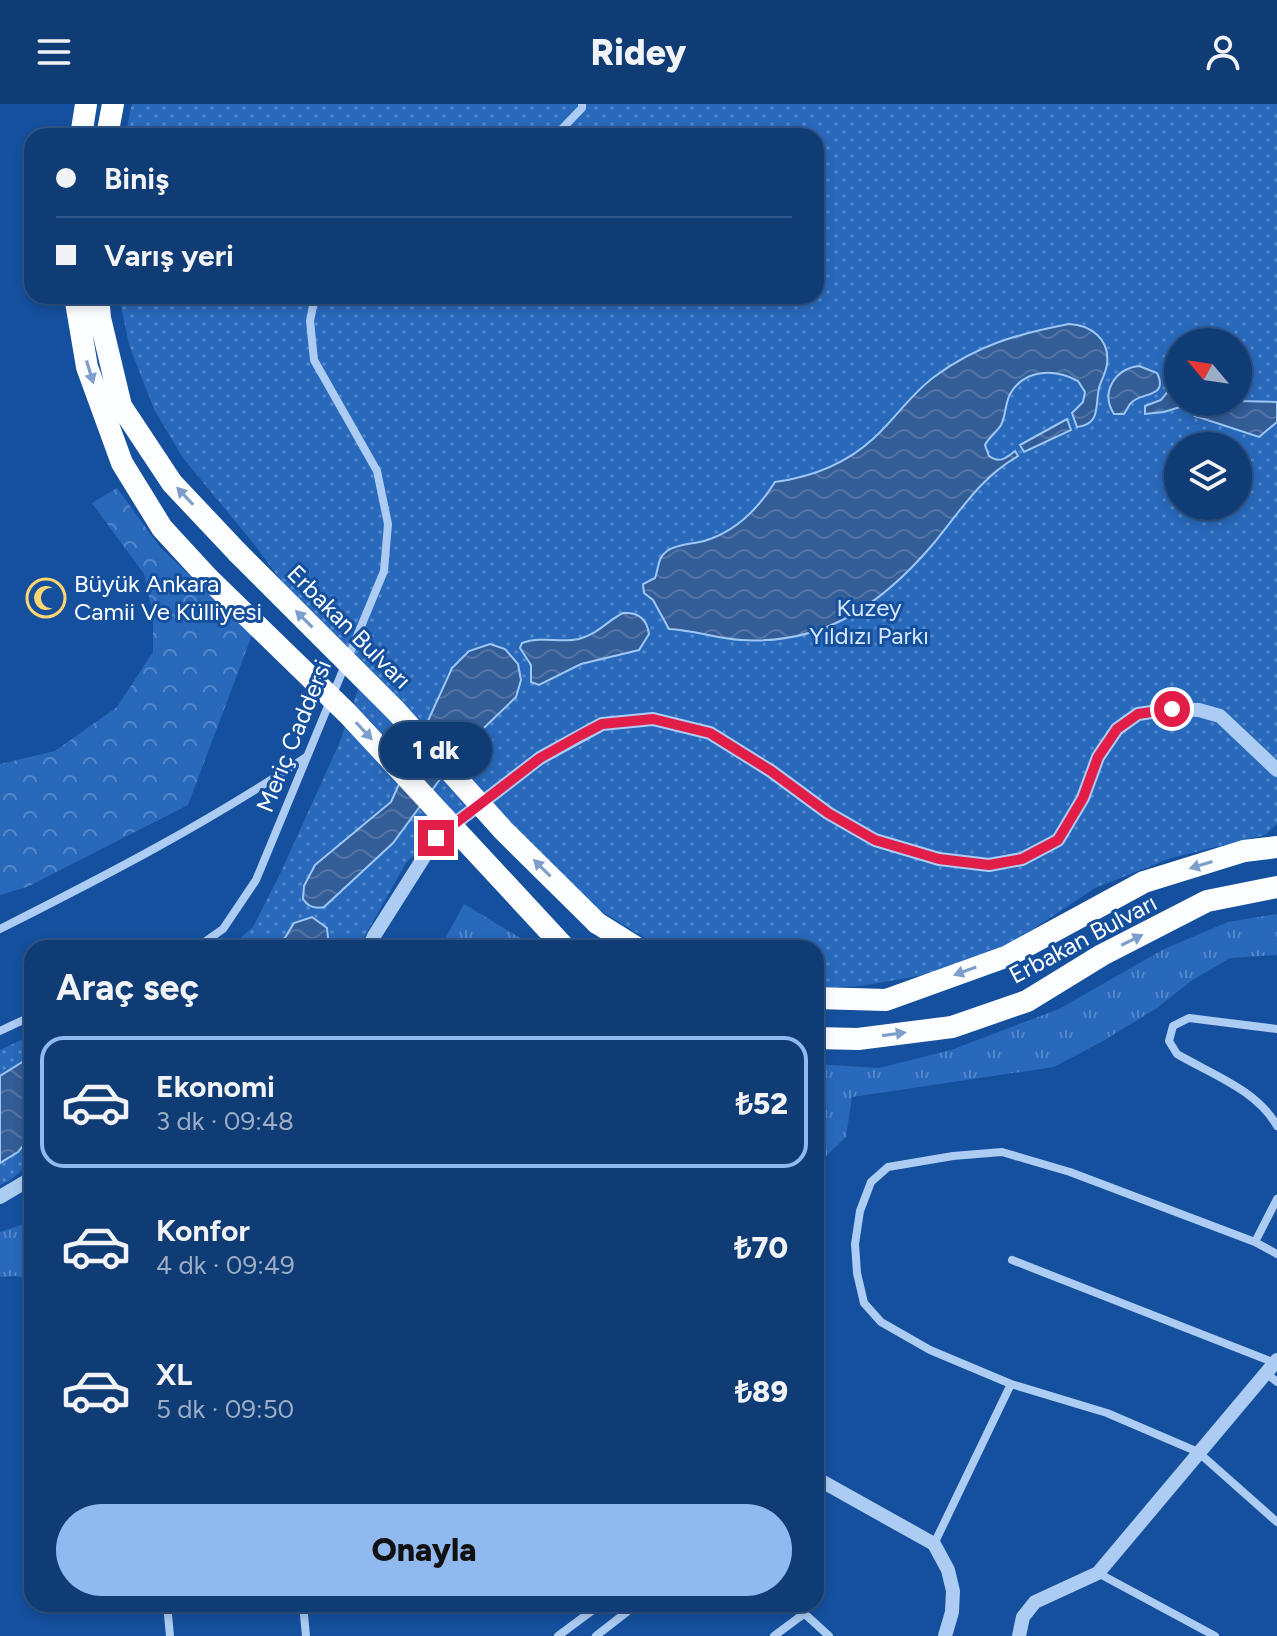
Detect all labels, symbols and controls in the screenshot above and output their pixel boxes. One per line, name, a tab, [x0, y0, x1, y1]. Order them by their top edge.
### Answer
icon: menu	[32, 30, 76, 74]
icon: person	[1201, 30, 1245, 74]
text: Ridey	[591, 31, 686, 74]
text: Biniş	[104, 160, 170, 197]
text: Varış yeri	[104, 237, 234, 274]
north arrow	[1164, 328, 1252, 416]
map controls	[1164, 328, 1252, 520]
one-way arrow	[84, 361, 97, 385]
button: layers	[1164, 432, 1252, 520]
one-way arrow	[176, 487, 194, 506]
street label: Erbakan Bulvarı	[281, 559, 417, 695]
place label: Büyük Ankara Camii Ve Külliyesi	[74, 569, 262, 626]
mosque icon: Büyük Ankara Camii Ve Külliyesi	[25, 577, 67, 619]
park label: Kuzey Yıldızı Parkı	[809, 593, 929, 650]
one-way arrow	[295, 610, 314, 629]
street label: Meriç Caddersi	[250, 655, 337, 816]
route start	[1154, 691, 1190, 727]
one-way arrow	[354, 721, 372, 740]
callout: 1 dk	[380, 722, 492, 778]
text: 1 dk	[412, 734, 460, 766]
route end	[418, 820, 454, 856]
one-way arrow	[533, 859, 552, 878]
one-way arrow	[1189, 859, 1213, 871]
street label: Erbakan Bulvarı	[1004, 887, 1162, 990]
one-way arrow	[1121, 933, 1144, 947]
one-way arrow	[953, 965, 977, 978]
text: Araç seç	[56, 966, 199, 1009]
one-way arrow	[882, 1028, 907, 1041]
icon: car	[60, 1066, 132, 1138]
text: Ekonomi	[156, 1068, 275, 1105]
text: ₺52	[736, 1085, 788, 1122]
text: 3 dk · 09:48	[156, 1105, 294, 1137]
icon: car	[60, 1210, 132, 1282]
text: Konfor	[156, 1212, 250, 1249]
text: ₺70	[734, 1229, 788, 1266]
text: 4 dk · 09:49	[156, 1249, 295, 1281]
icon: car	[60, 1354, 132, 1426]
text: XL	[156, 1356, 192, 1393]
text: ₺89	[735, 1373, 788, 1410]
text: 5 dk · 09:50	[156, 1393, 294, 1425]
button: Onayla	[56, 1504, 792, 1596]

